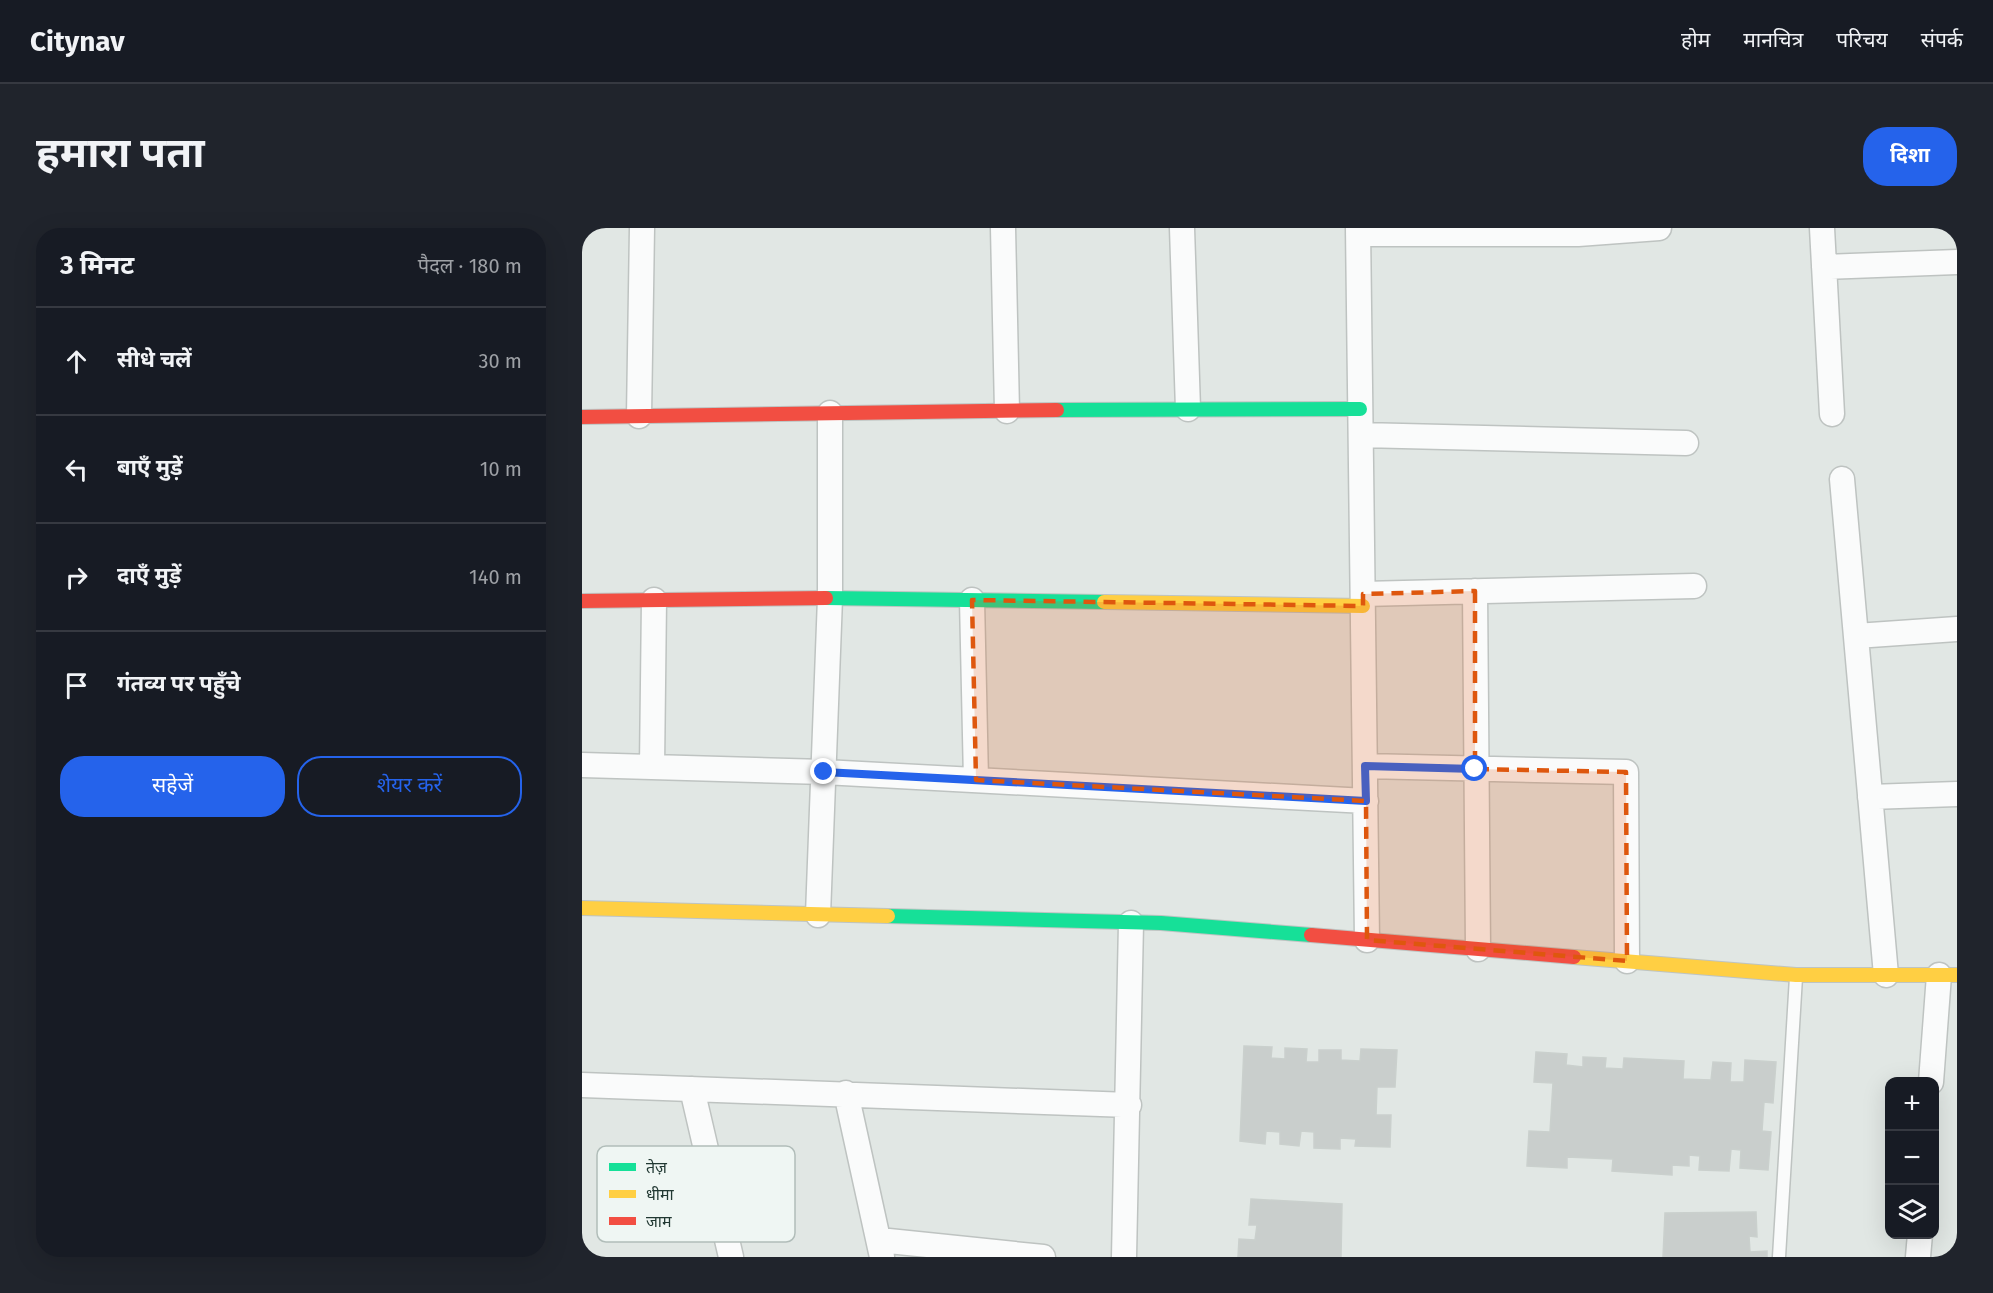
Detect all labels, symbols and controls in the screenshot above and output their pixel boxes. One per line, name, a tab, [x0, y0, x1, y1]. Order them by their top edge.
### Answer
text: Citynav	[30, 25, 125, 58]
text: होम	[1681, 27, 1710, 53]
text: मानचित्र	[1743, 27, 1803, 53]
text: परिचय	[1836, 27, 1888, 53]
text: संपर्क	[1921, 27, 1963, 53]
button: दिशा	[1863, 127, 1957, 186]
text: हमारा पता	[36, 128, 205, 178]
text: 3 मिनट	[60, 250, 134, 281]
text: पैदल · 180 m	[418, 254, 522, 278]
icon: ahead	[60, 345, 93, 378]
text: सीधे चलें	[117, 346, 192, 373]
text: 30 m	[478, 349, 522, 373]
icon: left	[60, 453, 93, 486]
text: बाएँ मुड़ें	[117, 454, 183, 481]
text: 10 m	[480, 457, 522, 481]
icon: right	[60, 561, 93, 594]
text: दाएँ मुड़ें	[117, 562, 181, 589]
text: 140 m	[469, 565, 522, 589]
icon: arrive	[60, 669, 93, 702]
text: गंतव्य पर पहुँचे	[117, 670, 241, 697]
route start	[1461, 755, 1487, 781]
button: सहेजें	[60, 756, 285, 817]
button: शेयर करें	[297, 756, 522, 817]
route end	[810, 758, 836, 784]
map controls	[1885, 1077, 1939, 1239]
button: +	[1885, 1077, 1939, 1131]
button: −	[1885, 1131, 1939, 1185]
legend	[597, 1146, 795, 1242]
text: तेज़	[646, 1158, 668, 1177]
text: धीमा	[646, 1185, 675, 1204]
button: layers	[1885, 1185, 1939, 1239]
text: जाम	[646, 1212, 672, 1231]

